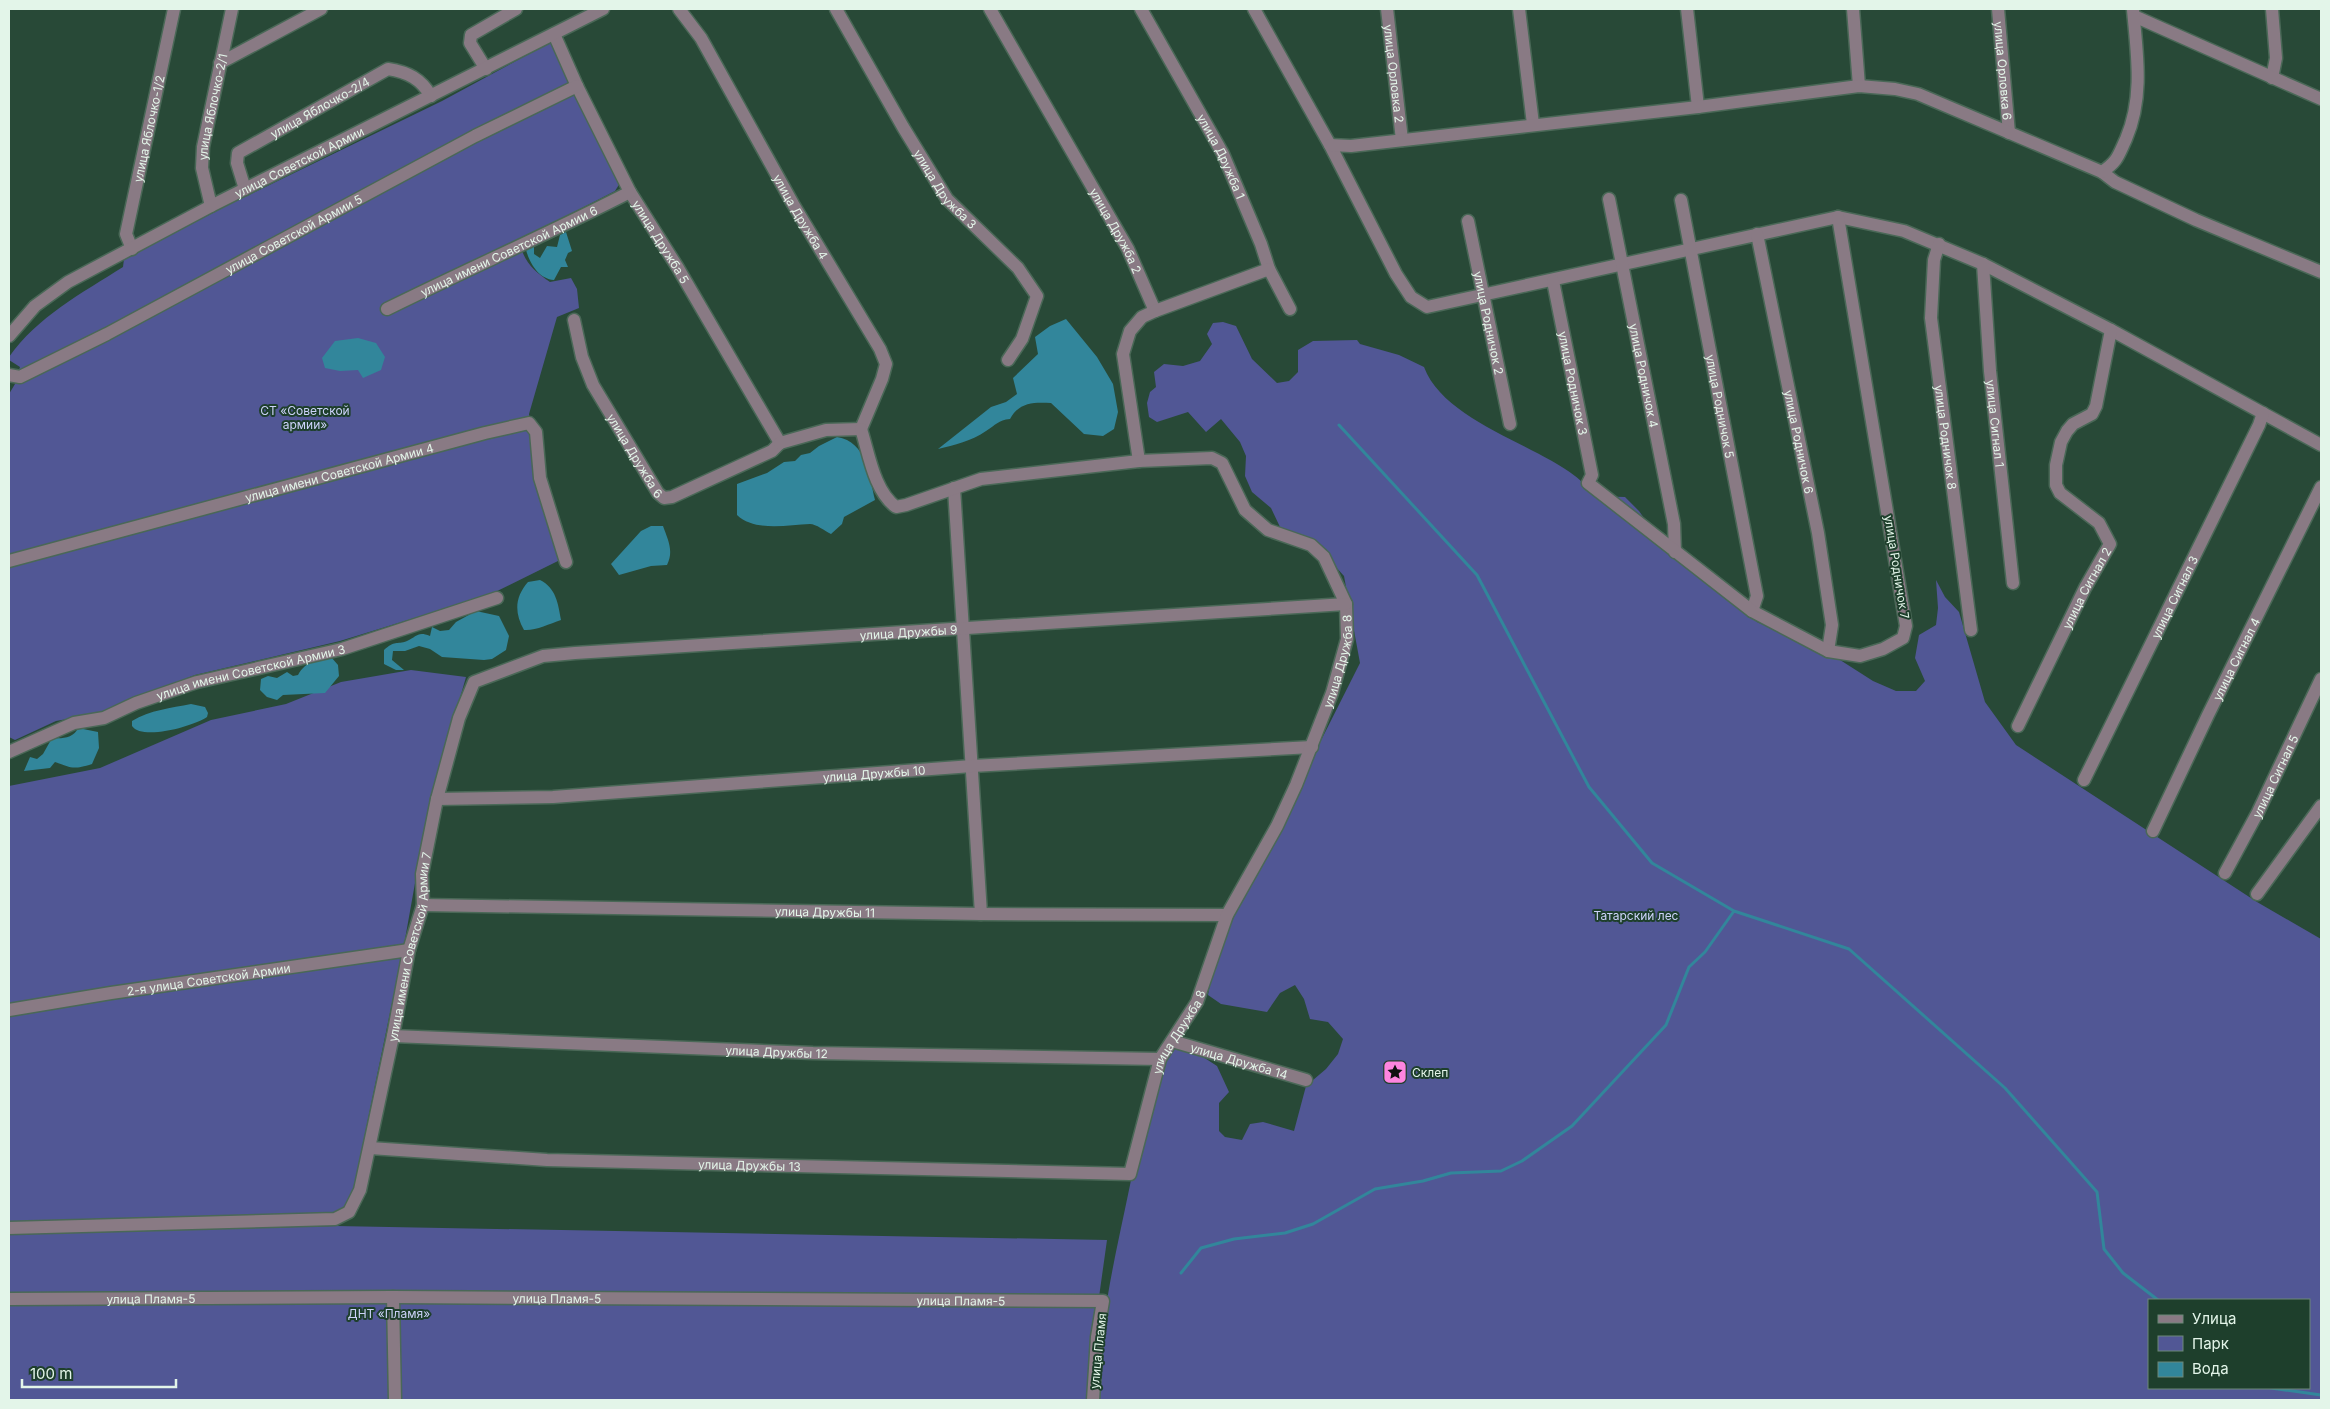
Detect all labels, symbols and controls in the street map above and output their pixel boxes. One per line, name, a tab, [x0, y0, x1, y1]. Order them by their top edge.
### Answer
street label: улица Орловка 6	[1992, 21, 2015, 121]
street label: улица Орловка 2	[1381, 24, 1407, 124]
street label: улица Яблочко-2/1	[195, 52, 230, 161]
street label: улица Яблочко-2/4	[267, 73, 372, 141]
street label: улица Яблочко-1/2	[130, 74, 167, 183]
street label: улица Дружба 1	[1194, 111, 1249, 201]
street label: улица Советской Армии	[232, 123, 366, 200]
street label: улица Дружба 3	[911, 147, 980, 231]
street label: улица Дружба 4	[770, 171, 832, 262]
street label: улица Дружба 2	[1087, 185, 1145, 276]
street label: улица Советской Армии 5	[222, 191, 365, 277]
street label: улица Дружба 5	[629, 197, 693, 286]
street label: улица имени Советской Армии 6	[418, 202, 600, 299]
street label: улица Родничок 2	[1471, 270, 1507, 376]
street label: улица Родничок 4	[1627, 322, 1662, 429]
street label: улица Родничок 3	[1556, 330, 1591, 436]
street label: улица Родничок 5	[1703, 353, 1738, 459]
street label: улица Сигнал 1	[1983, 379, 2008, 468]
street label: улица Родничок 8	[1932, 384, 1960, 490]
street label: улица Родничок 6	[1781, 388, 1817, 495]
park label: СТ «Советской армии»	[260, 403, 350, 432]
street label: улица Дружба 6	[604, 410, 666, 501]
street label: улица имени Советской Армии 4	[243, 440, 435, 505]
street label: улица Родничок 7	[1881, 514, 1913, 620]
street label: улица Сигнал 2	[2059, 545, 2114, 631]
street label: улица Сигнал 3	[2147, 553, 2201, 641]
street label: улица Дружба 8	[1319, 614, 1355, 710]
street label: улица Сигнал 4	[2209, 615, 2263, 703]
street label: улица Дружбы 9	[859, 621, 958, 642]
street label: улица имени Советской Армии 3	[154, 641, 347, 703]
street label: улица Сигнал 5	[2249, 732, 2301, 820]
street label: улица Дружбы 10	[822, 762, 926, 785]
street label: улица имени Советской Армии 7	[384, 850, 434, 1043]
street label: улица Дружбы 11	[775, 903, 875, 920]
park label: Татарский лес	[1594, 908, 1679, 923]
street label: 2-я улица Советской Армии	[126, 960, 292, 998]
street label: улица Дружба 8	[1149, 988, 1208, 1076]
street label: улица Дружба 14	[1189, 1039, 1290, 1082]
street label: улица Дружбы 12	[725, 1042, 828, 1061]
place icon: Склеп	[1382, 1059, 1408, 1085]
place label: Склеп	[1412, 1065, 1448, 1080]
street label: улица Дружбы 13	[698, 1156, 801, 1174]
street label: улица Пламя-5	[513, 1290, 601, 1306]
street label: улица Пламя-5	[107, 1291, 195, 1306]
street label: улица Пламя-5	[917, 1292, 1005, 1308]
legend	[2148, 1299, 2310, 1389]
park label: ДНТ «Пламя»	[348, 1306, 430, 1321]
text: Улица	[2192, 1309, 2236, 1328]
street label: улица Пламя	[1087, 1312, 1109, 1390]
text: Парк	[2192, 1334, 2229, 1353]
scale bar	[22, 1356, 176, 1388]
text: Вода	[2192, 1359, 2229, 1378]
text: 100 m	[30, 1364, 72, 1383]

